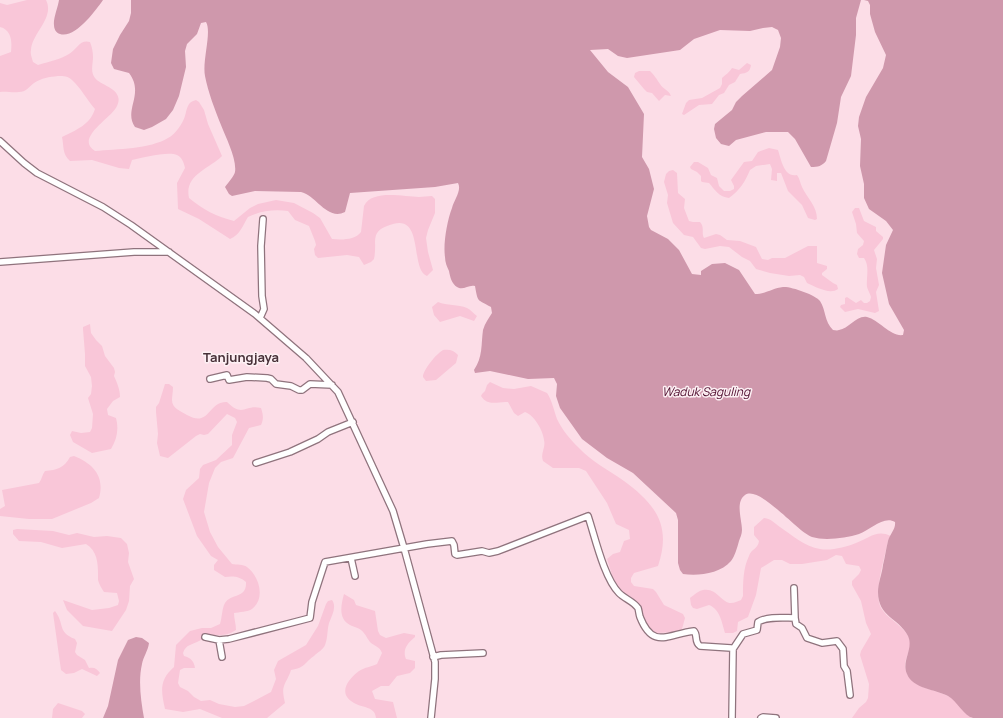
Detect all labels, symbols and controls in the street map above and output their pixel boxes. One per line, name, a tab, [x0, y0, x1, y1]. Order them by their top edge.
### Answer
district label: Tanjungjaya	[203, 348, 279, 366]
water label: Waduk Saguling	[662, 383, 751, 400]

